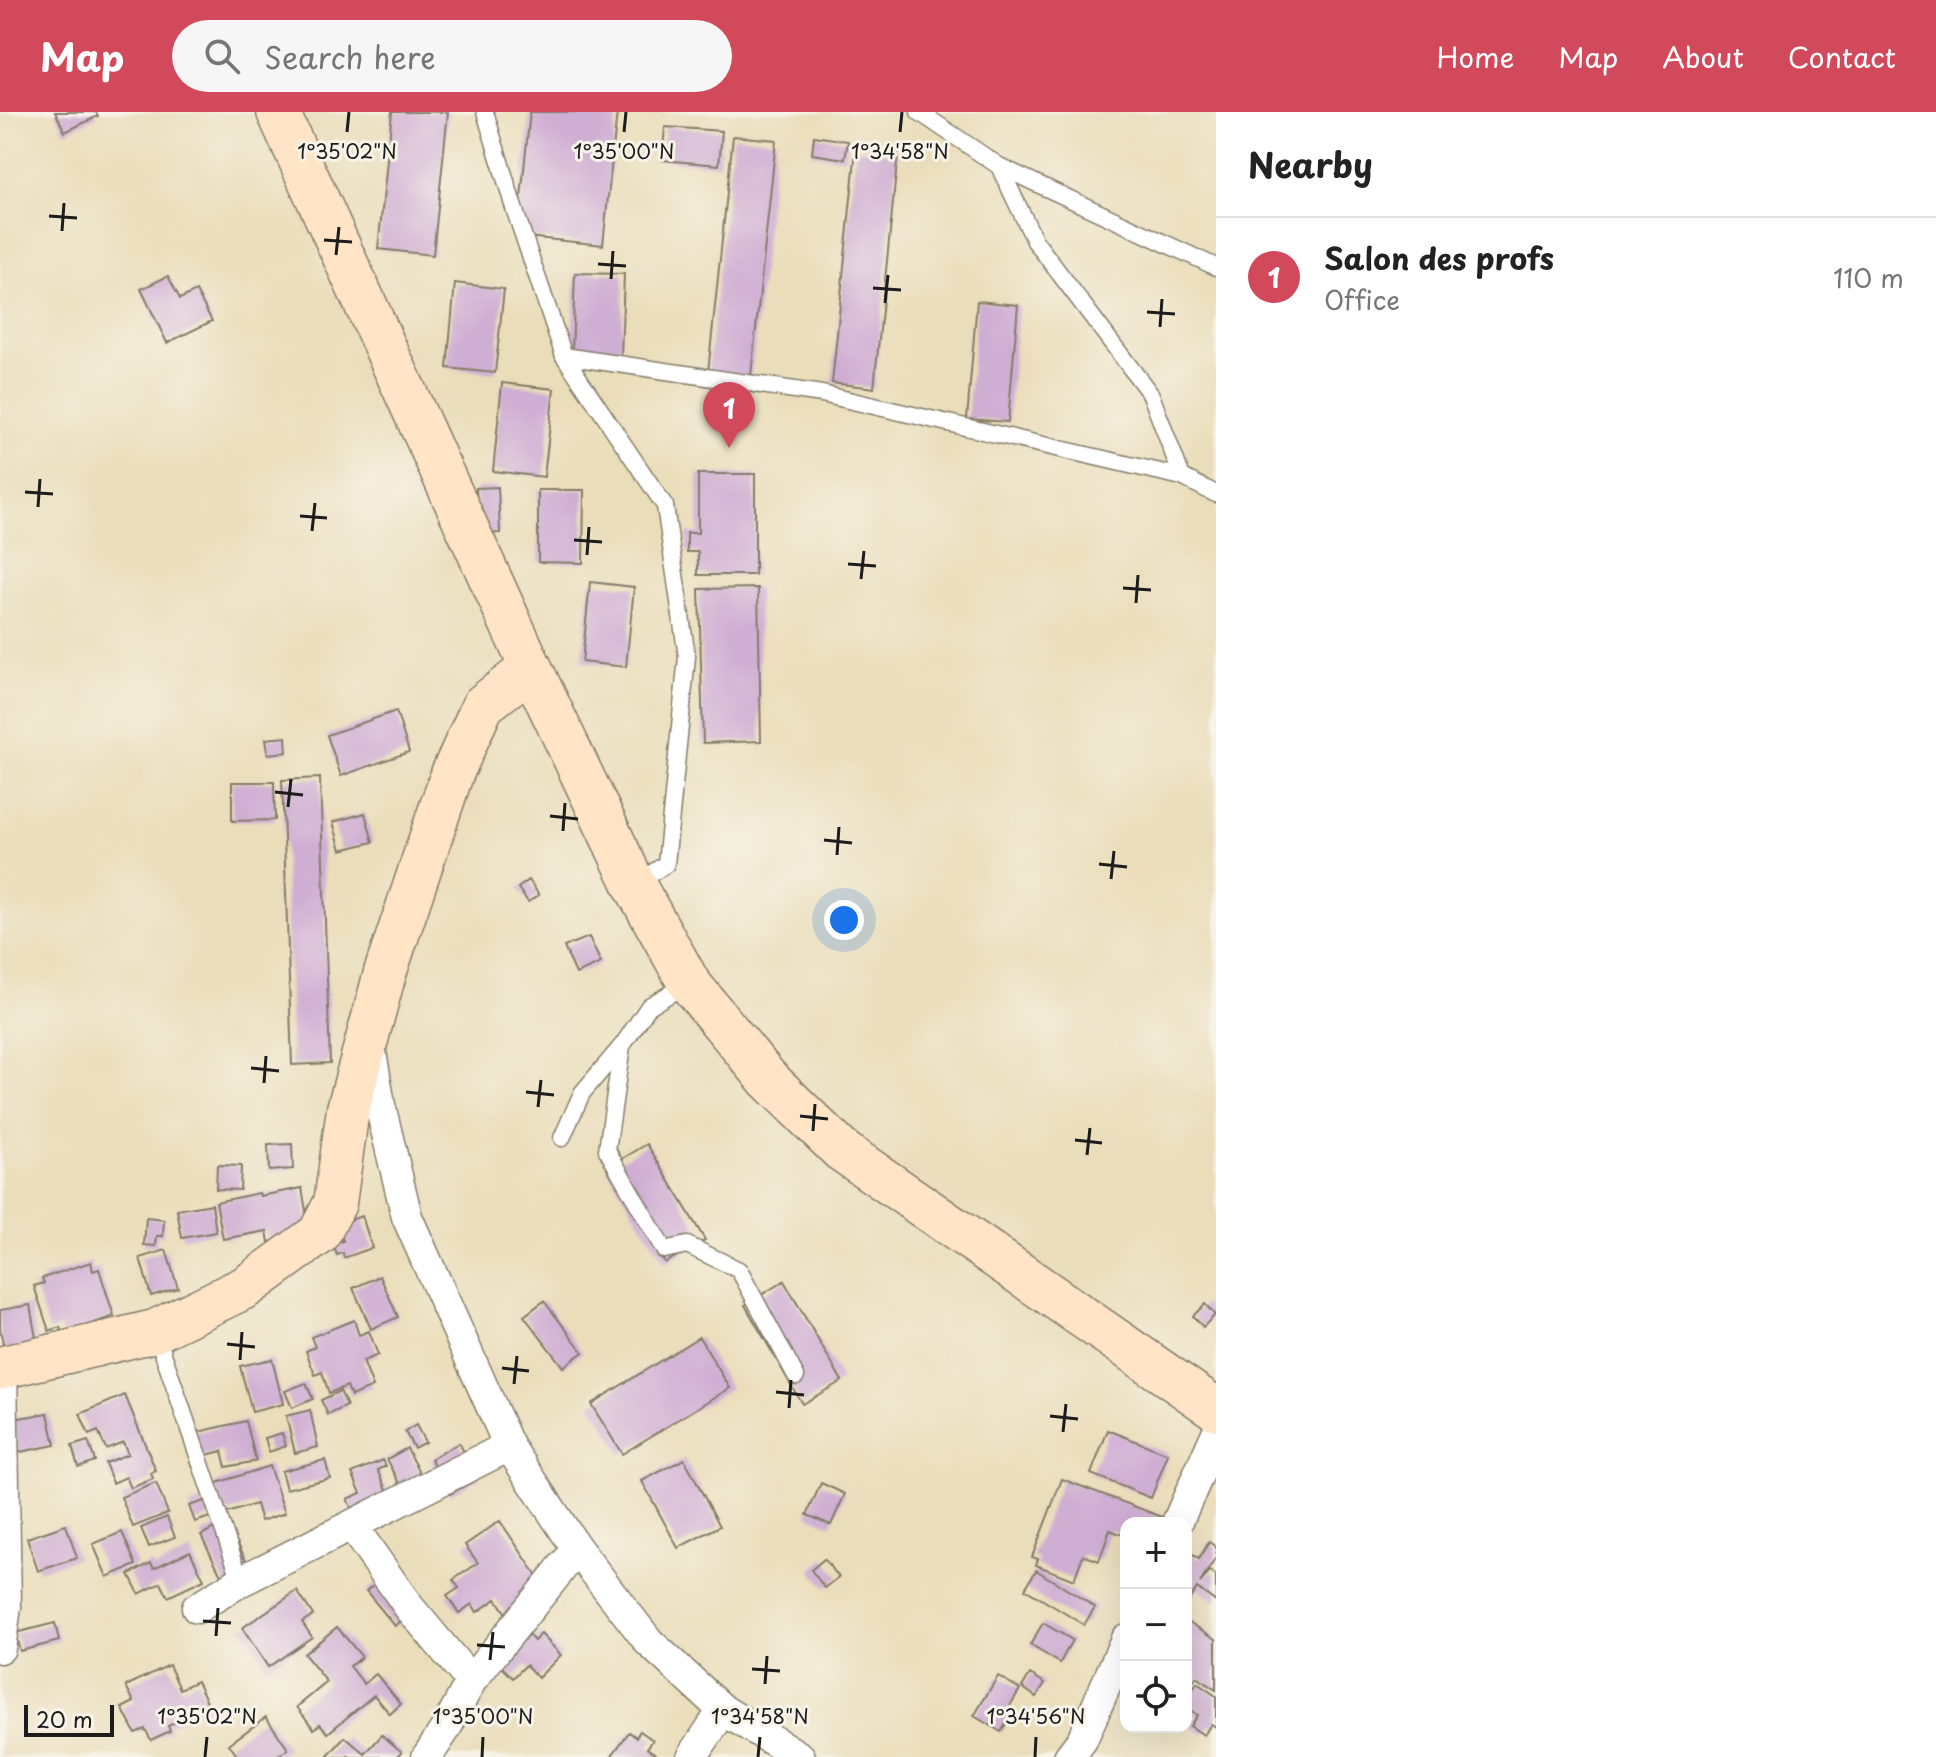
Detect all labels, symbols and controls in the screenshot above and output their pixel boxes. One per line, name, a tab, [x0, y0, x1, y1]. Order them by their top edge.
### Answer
search box	[172, 20, 732, 92]
text: Map	[40, 28, 124, 85]
icon: search	[200, 34, 244, 78]
text: Search here	[264, 34, 436, 79]
text: Home	[1436, 35, 1514, 78]
text: Map	[1558, 35, 1618, 78]
text: About	[1662, 35, 1744, 78]
text: Contact	[1788, 35, 1896, 78]
text: 1°35'02"N	[297, 136, 397, 166]
text: 1°35'00"N	[574, 136, 674, 166]
text: 1°34'58"N	[851, 136, 949, 166]
text: Nearby	[1248, 138, 1373, 190]
text: Salon des profs	[1324, 235, 1554, 280]
text: 1	[1268, 258, 1280, 297]
text: 110 m	[1833, 258, 1904, 297]
text: Office	[1324, 280, 1400, 319]
pin: 1	[703, 382, 755, 448]
your location	[824, 900, 864, 940]
map controls	[1120, 1517, 1192, 1733]
button: +	[1120, 1517, 1192, 1589]
button: −	[1120, 1589, 1192, 1661]
button: locate	[1120, 1661, 1192, 1733]
scale bar	[24, 1701, 114, 1737]
text: 1°35'02"N	[157, 1701, 257, 1731]
text: 1°35'00"N	[433, 1701, 533, 1731]
text: 1°34'58"N	[711, 1701, 809, 1731]
text: 1°34'56"N	[987, 1701, 1085, 1731]
text: 20 m	[36, 1702, 93, 1735]

